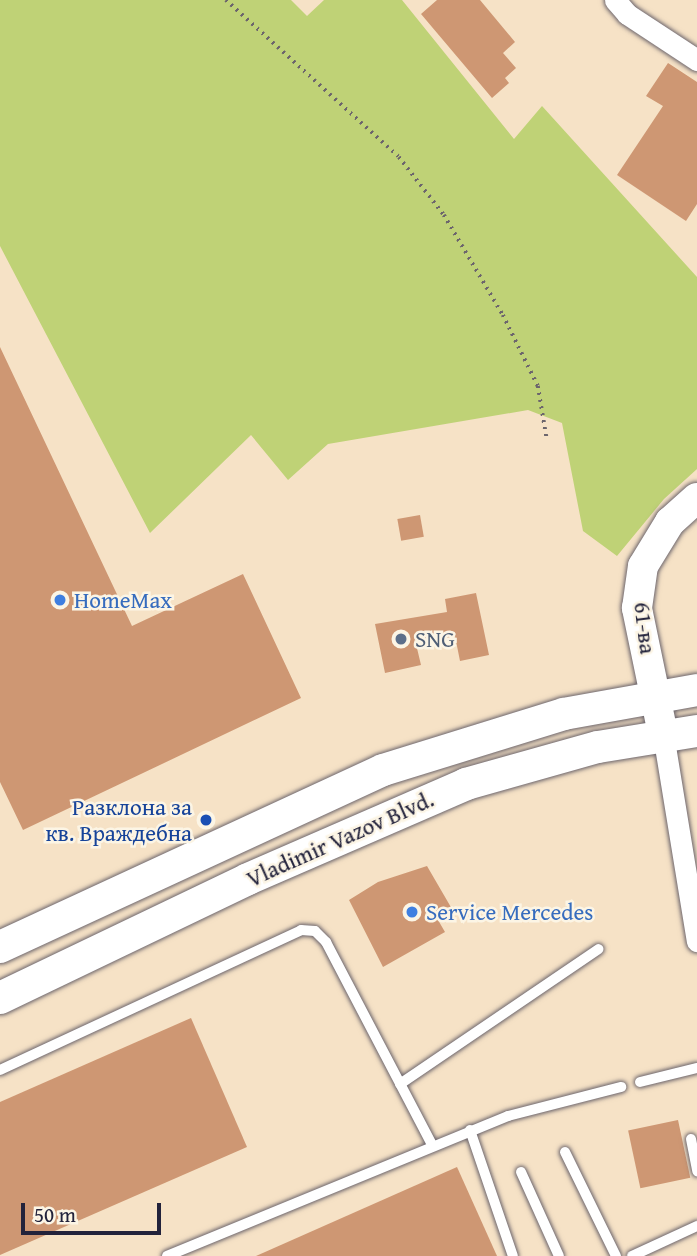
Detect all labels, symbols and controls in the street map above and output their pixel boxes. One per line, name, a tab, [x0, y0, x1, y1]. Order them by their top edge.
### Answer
place label: HomeMax	[74, 586, 172, 614]
marker: HomeMax	[52, 592, 68, 608]
street label: 61-ва	[628, 600, 662, 656]
place label: SNG	[415, 625, 455, 653]
marker: SNG	[393, 631, 409, 647]
street label: Vladimir Vazov Blvd.	[242, 785, 438, 893]
place label: Разклона за кв. Враждебна	[45, 793, 192, 847]
marker: Разклона за кв. Враждебна	[198, 812, 214, 828]
place label: Service Mercedes	[426, 898, 593, 926]
marker: Service Mercedes	[404, 904, 420, 920]
scale bar	[24, 1190, 164, 1234]
text: 50 m	[34, 1199, 76, 1230]

